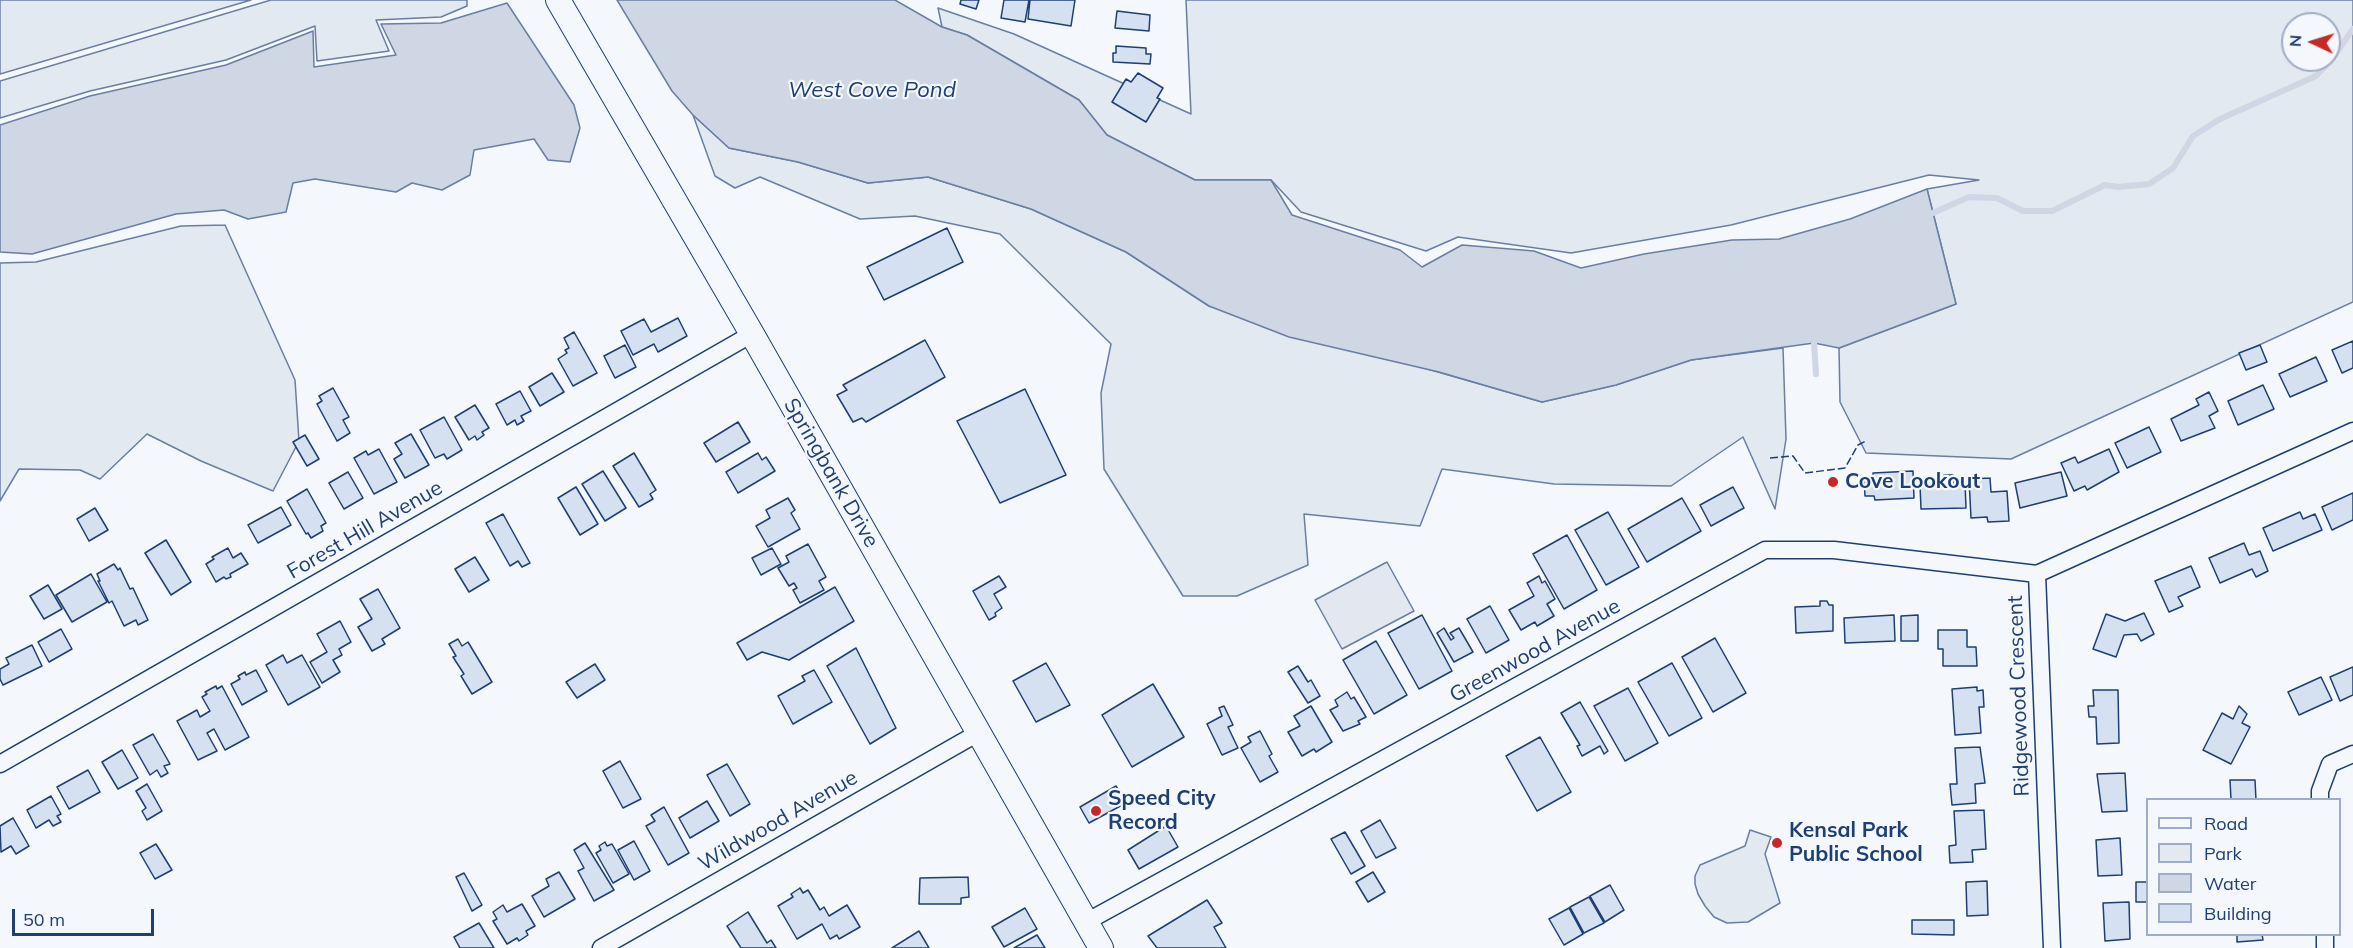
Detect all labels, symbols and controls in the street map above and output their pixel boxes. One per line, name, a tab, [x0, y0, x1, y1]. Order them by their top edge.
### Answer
north arrow	[2281, 12, 2341, 72]
text: N	[2285, 34, 2305, 48]
water label: West Cove Pond	[788, 77, 956, 103]
street label: Springbank Drive	[778, 394, 884, 552]
place label: Cove Lookout	[1845, 469, 1980, 495]
street label: Forest Hill Avenue	[283, 475, 447, 585]
marker: Cove Lookout	[1826, 475, 1840, 489]
street label: Greenwood Avenue	[1445, 594, 1625, 708]
street label: Ridgewood Crescent	[2003, 595, 2035, 797]
street label: Wildwood Avenue	[694, 765, 862, 877]
place label: Speed City Record	[1108, 786, 1216, 836]
legend	[2146, 798, 2341, 936]
marker: Speed City Record	[1089, 804, 1103, 818]
text: Road	[2204, 812, 2248, 835]
place label: Kensal Park Public School	[1789, 818, 1923, 868]
marker: Kensal Park Public School	[1770, 836, 1784, 850]
text: Park	[2204, 842, 2242, 865]
text: Water	[2204, 872, 2256, 895]
scale bar	[15, 897, 158, 935]
text: Building	[2204, 902, 2272, 925]
text: 50 m	[23, 908, 65, 931]

